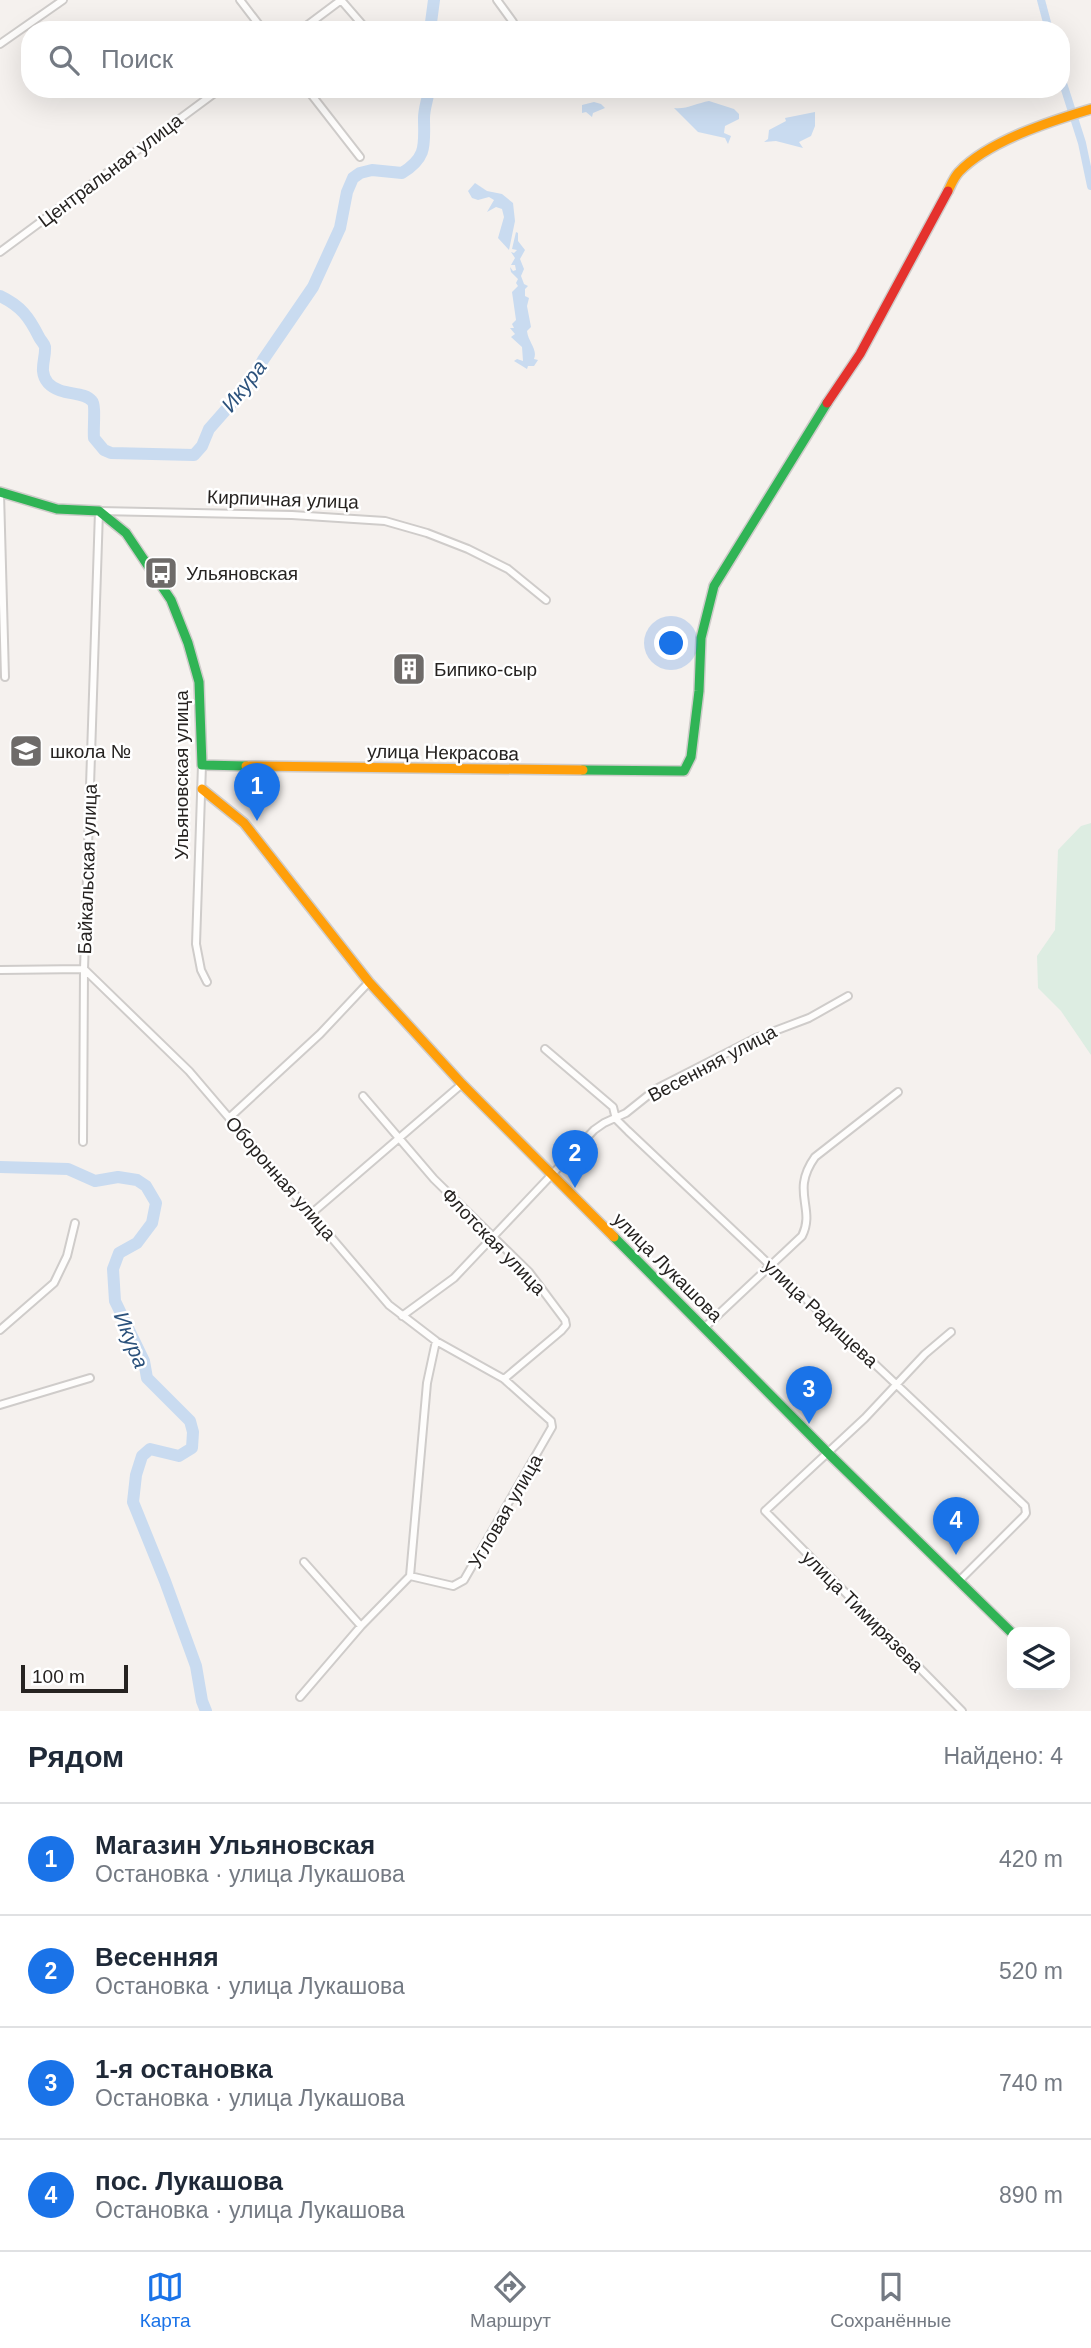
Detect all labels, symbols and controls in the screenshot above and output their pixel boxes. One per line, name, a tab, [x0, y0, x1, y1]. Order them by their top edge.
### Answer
search box	[21, 21, 1070, 98]
icon: search	[45, 41, 83, 79]
text: Поиск	[101, 44, 173, 74]
street label: Центральная улица	[34, 109, 187, 231]
water label: Икура	[216, 355, 271, 416]
street label: Кирпичная улица	[207, 486, 360, 513]
bus stop icon: Ульяновская	[142, 554, 180, 592]
place label: Ульяновская	[186, 563, 298, 584]
your location	[654, 626, 688, 660]
building icon: Бипико-сыр	[390, 650, 428, 688]
place label: Бипико-сыр	[434, 659, 537, 680]
street label: Ульяновская улица	[171, 690, 192, 860]
school or university icon: школа №	[7, 732, 45, 770]
place label: школа №	[50, 741, 131, 762]
street label: улица Некрасова	[367, 741, 520, 764]
pin: 1	[234, 763, 280, 821]
street label: Байкальская улица	[74, 783, 101, 955]
street label: Весенняя улица	[644, 1021, 780, 1106]
street label: Оборонная улица	[221, 1112, 340, 1245]
pin: 2	[552, 1130, 598, 1188]
street label: Флотская улица	[437, 1184, 550, 1299]
street label: улица Лукашова	[609, 1209, 727, 1326]
street label: улица Радищева	[759, 1255, 882, 1372]
water label: Икура	[110, 1308, 153, 1371]
pin: 3	[786, 1366, 832, 1424]
street label: Угловая улица	[464, 1450, 547, 1572]
pin: 4	[933, 1497, 979, 1555]
street label: улица Тимирязева	[798, 1546, 928, 1677]
map controls	[1007, 1627, 1070, 1690]
button: layers	[1007, 1627, 1070, 1690]
scale bar	[21, 1662, 128, 1694]
text: 100 m	[32, 1666, 85, 1687]
text: Рядом	[28, 1740, 124, 1773]
text: Найдено: 4	[943, 1743, 1063, 1769]
text: Магазин Ульяновская	[95, 1830, 375, 1860]
text: 1	[45, 1846, 57, 1872]
text: 420 m	[999, 1846, 1063, 1872]
text: Остановка · улица Лукашова	[95, 1861, 405, 1887]
text: Весенняя	[95, 1942, 219, 1972]
text: 2	[45, 1958, 57, 1984]
text: 520 m	[999, 1958, 1063, 1984]
text: Остановка · улица Лукашова	[95, 1973, 405, 1999]
text: 1-я остановка	[95, 2054, 273, 2084]
text: 3	[45, 2070, 57, 2096]
text: 740 m	[999, 2070, 1063, 2096]
text: Остановка · улица Лукашова	[95, 2085, 405, 2111]
text: пос. Лукашова	[95, 2166, 283, 2196]
text: 4	[45, 2182, 57, 2208]
text: 890 m	[999, 2182, 1063, 2208]
text: Остановка · улица Лукашова	[95, 2197, 405, 2223]
tab: Карта	[140, 2268, 191, 2332]
tab: Маршрут	[470, 2268, 551, 2332]
tab: Сохранённые	[830, 2268, 951, 2332]

